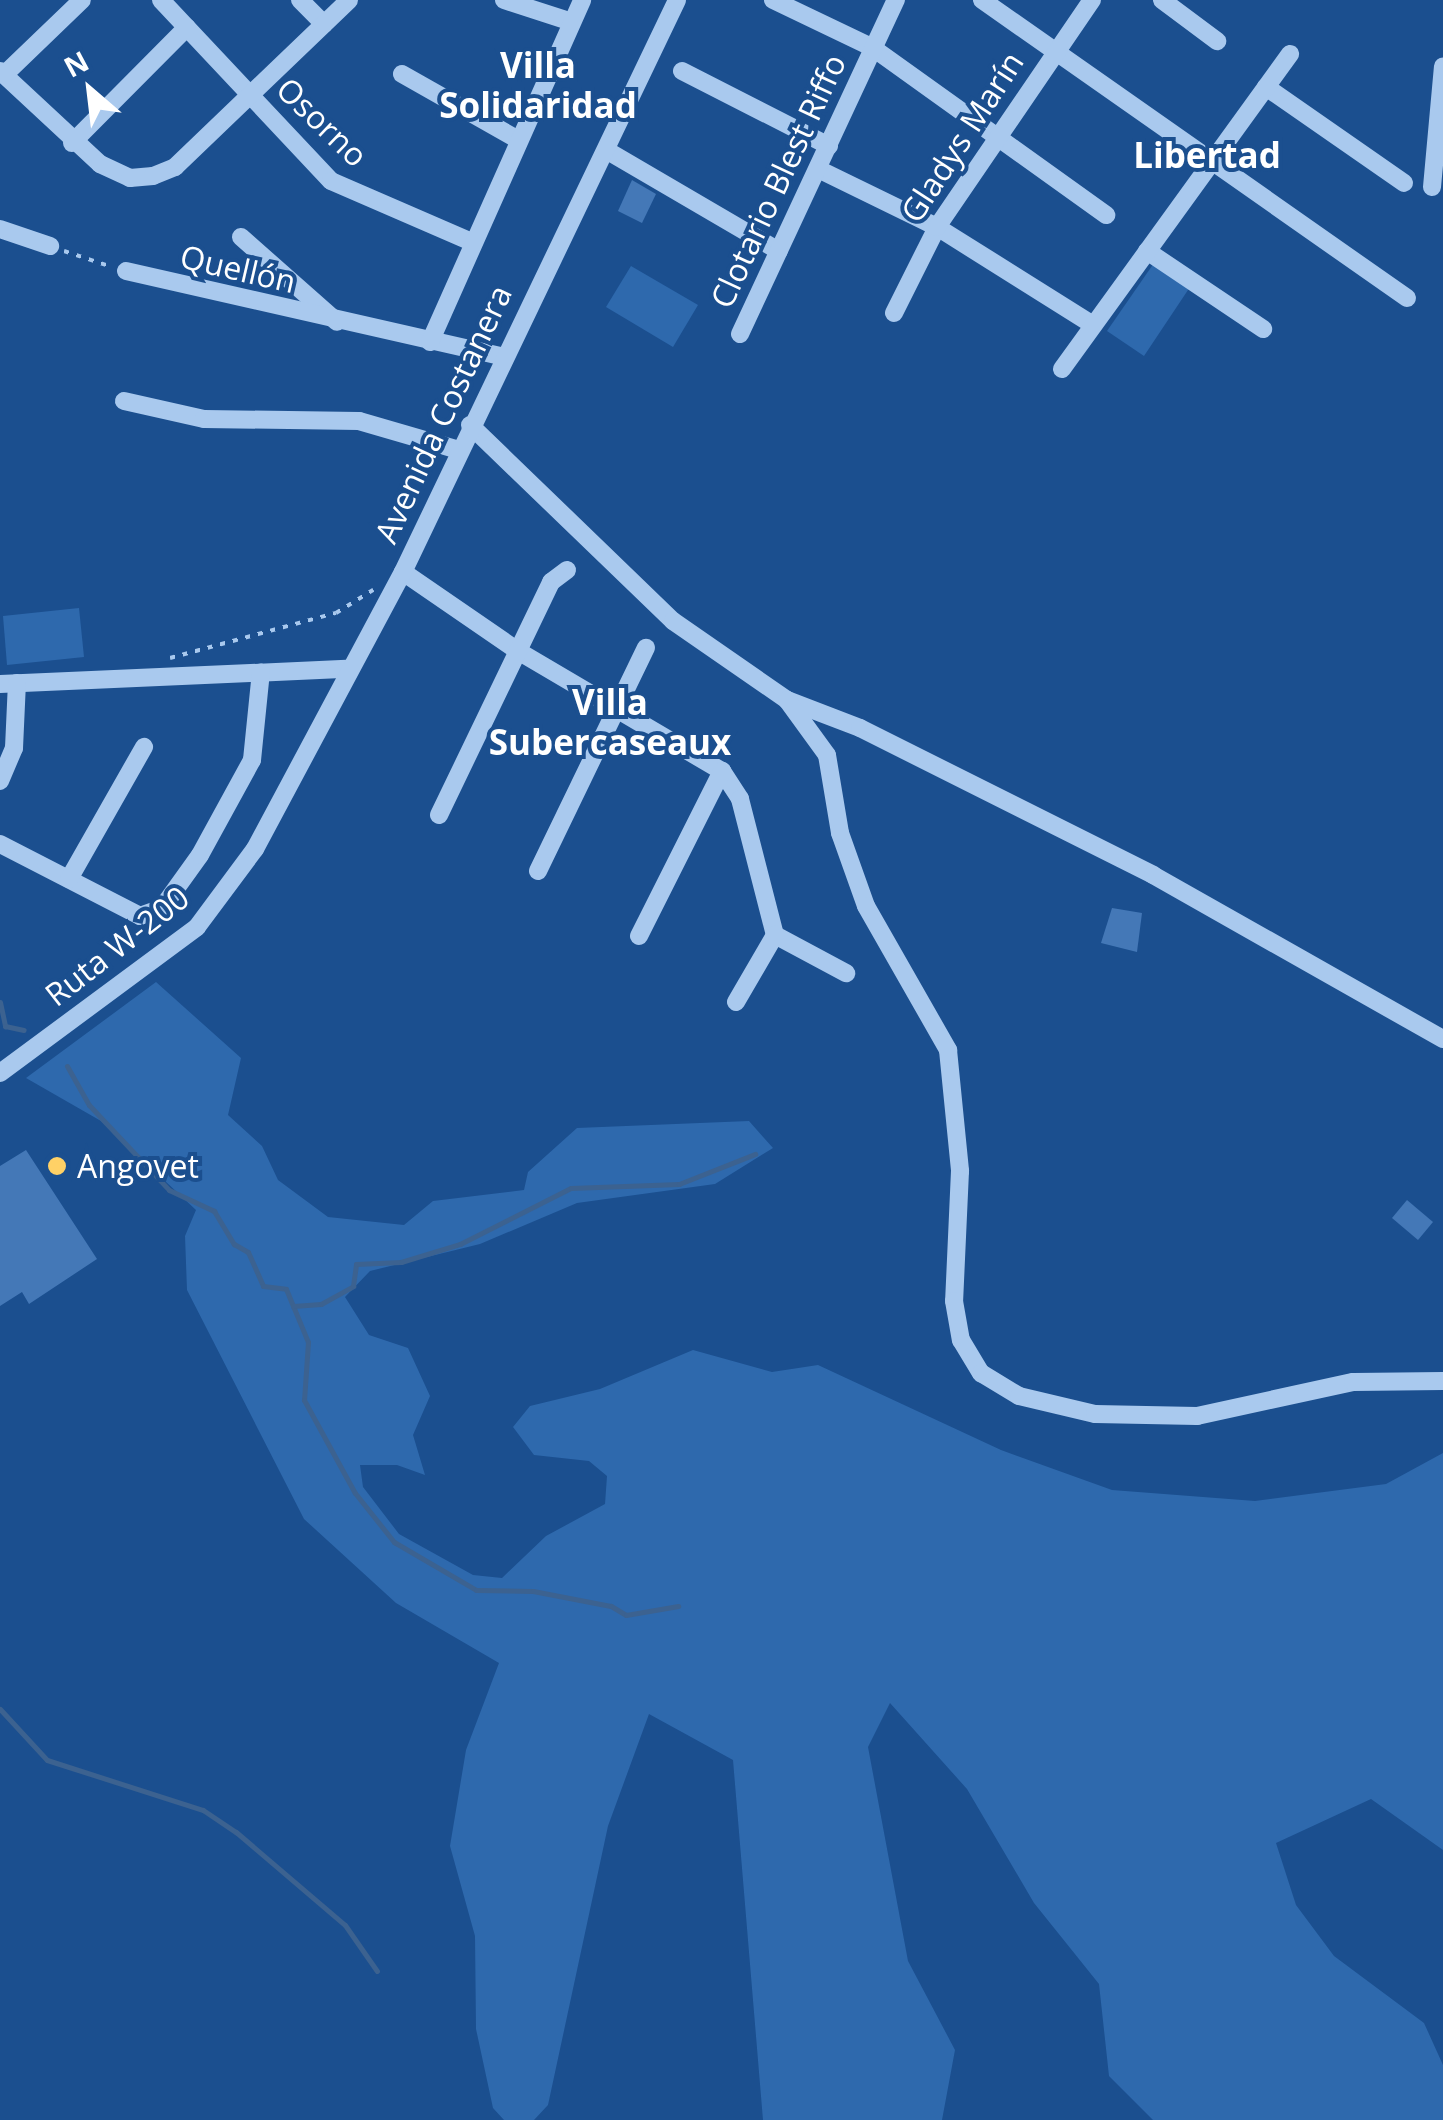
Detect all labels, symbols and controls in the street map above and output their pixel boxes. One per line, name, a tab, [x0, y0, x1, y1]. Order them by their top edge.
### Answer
north arrow	[40, 40, 140, 140]
text: N	[57, 41, 95, 86]
district label: Villa Solidaridad	[439, 44, 637, 126]
street label: Gladys Marín	[893, 45, 1031, 229]
street label: Clotario Blest Riffo	[702, 48, 854, 314]
street label: Osorno	[269, 70, 375, 174]
district label: Libertad	[1133, 134, 1281, 176]
street label: Quellón	[176, 237, 300, 301]
street label: Avenida Costanera	[366, 279, 520, 549]
district label: Villa Subercaseaux	[489, 681, 731, 763]
street label: Ruta W-200	[38, 878, 196, 1014]
place label: Angovet	[77, 1147, 199, 1185]
marker: Angovet	[46, 1155, 68, 1177]

